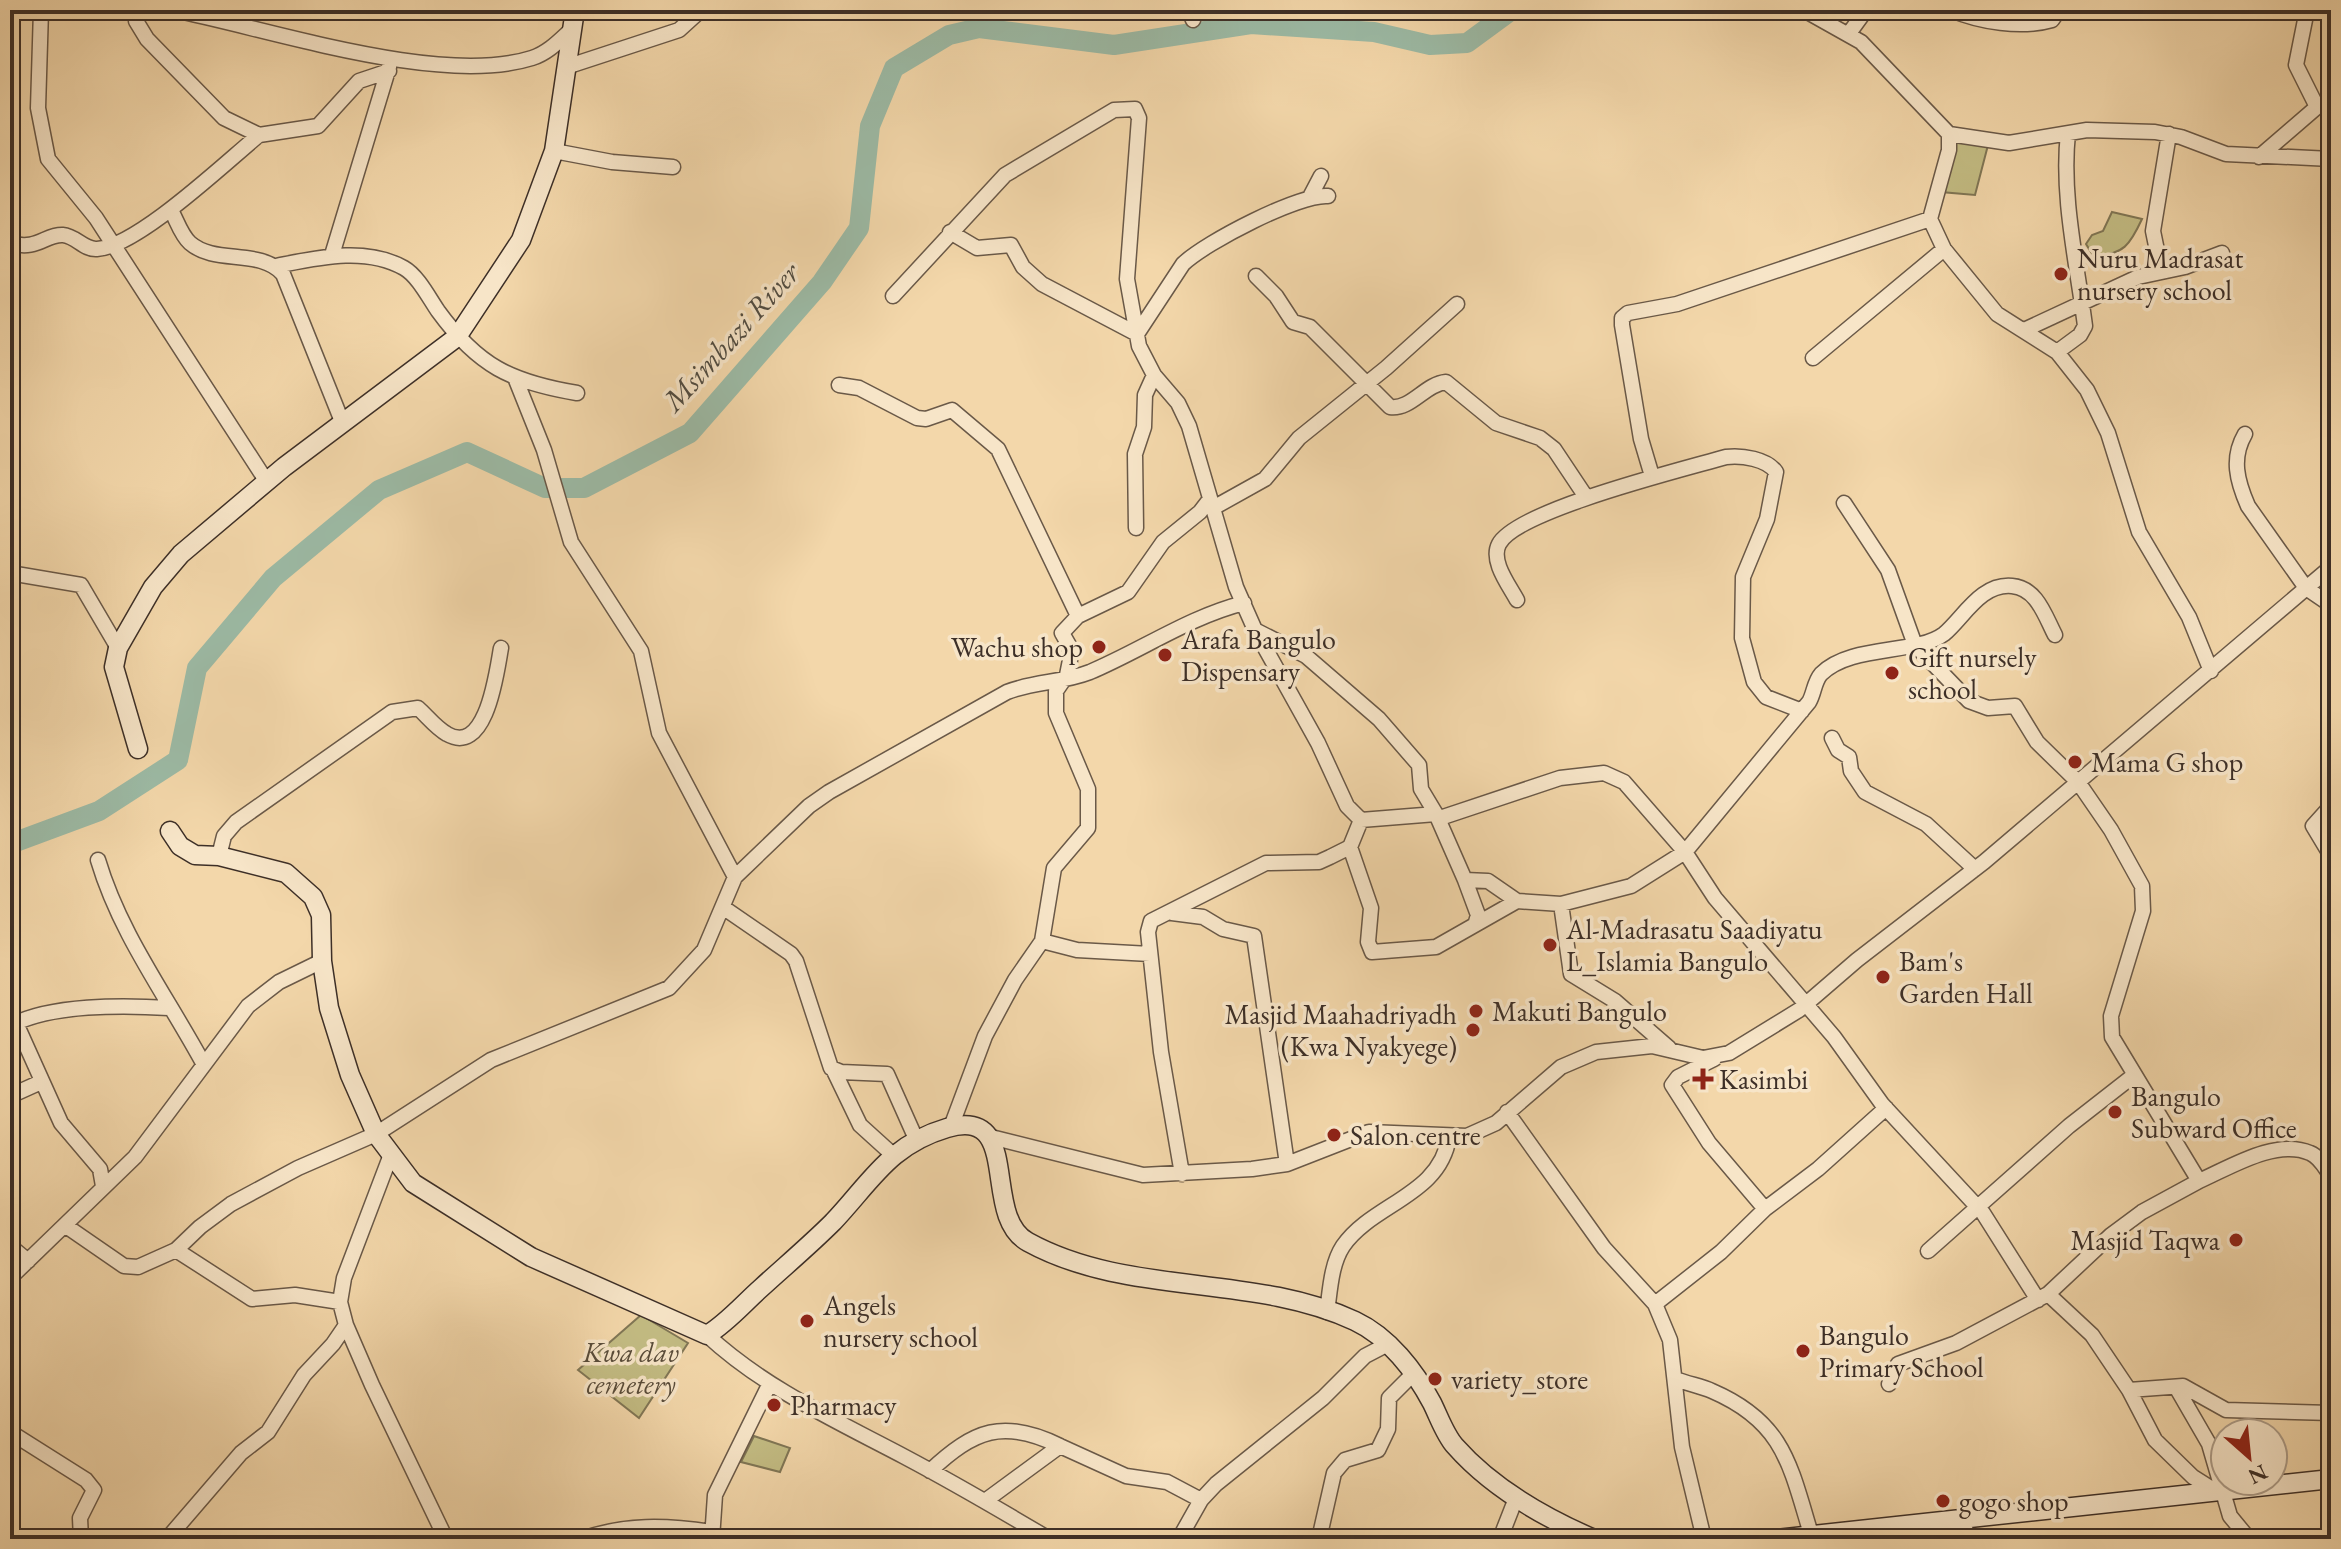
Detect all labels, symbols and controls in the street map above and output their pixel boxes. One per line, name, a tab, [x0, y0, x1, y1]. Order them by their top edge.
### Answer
place label: Nuru Madrasat nursery school	[2077, 240, 2243, 308]
water label: Msimbazi River	[652, 253, 809, 421]
marker: Nuru Madrasat nursery school	[2052, 265, 2070, 283]
place label: Arafa Bangulo Dispensary	[1180, 621, 1336, 689]
place label: Wachu shop	[951, 629, 1083, 665]
marker: Wachu shop	[1090, 638, 1108, 656]
place label: Gift nursely school	[1908, 639, 2037, 707]
marker: Arafa Bangulo Dispensary	[1156, 646, 1174, 664]
marker: Gift nursely school	[1883, 664, 1901, 682]
place label: Mama G shop	[2091, 744, 2243, 780]
marker: Mama G shop	[2066, 753, 2084, 771]
place label: Al-Madrasatu Saadiyatu L_Islamia Bangulo	[1565, 911, 1823, 979]
marker: Al-Madrasatu Saadiyatu L_Islamia Bangulo	[1541, 936, 1559, 954]
place label: Bam's Garden Hall	[1899, 943, 2033, 1011]
marker: Bam's Garden Hall	[1874, 968, 1892, 986]
place label: Makuti Bangulo	[1492, 993, 1667, 1029]
place label: Masjid Maahadriyadh (Kwa Nyakyege)	[1225, 996, 1457, 1064]
marker: Makuti Bangulo	[1467, 1002, 1485, 1020]
marker: Masjid Maahadriyadh (Kwa Nyakyege)	[1464, 1021, 1482, 1039]
place label: Kasimbi	[1719, 1061, 1808, 1097]
marker: Kasimbi	[1694, 1070, 1712, 1088]
place label: Bangulo Subward Office	[2131, 1078, 2297, 1146]
marker: Bangulo Subward Office	[2106, 1103, 2124, 1121]
place label: Salon centre	[1350, 1117, 1481, 1153]
marker: Salon centre	[1325, 1126, 1343, 1144]
place label: Masjid Taqwa	[2071, 1222, 2221, 1258]
marker: Masjid Taqwa	[2227, 1231, 2245, 1249]
place label: Angels nursery school	[822, 1287, 978, 1355]
marker: Angels nursery school	[798, 1312, 816, 1330]
place label: Bangulo Primary School	[1819, 1317, 1984, 1385]
park label: Kwa dav cemetery	[582, 1334, 680, 1402]
marker: Bangulo Primary School	[1794, 1342, 1812, 1360]
place label: variety_store	[1451, 1361, 1588, 1397]
marker: variety_store	[1426, 1370, 1444, 1388]
place label: Pharmacy	[790, 1387, 897, 1423]
marker: Pharmacy	[765, 1396, 783, 1414]
north arrow	[2209, 1417, 2289, 1497]
text: N	[2243, 1457, 2272, 1491]
place label: gogo shop	[1959, 1483, 2069, 1519]
marker: gogo shop	[1934, 1492, 1952, 1510]

